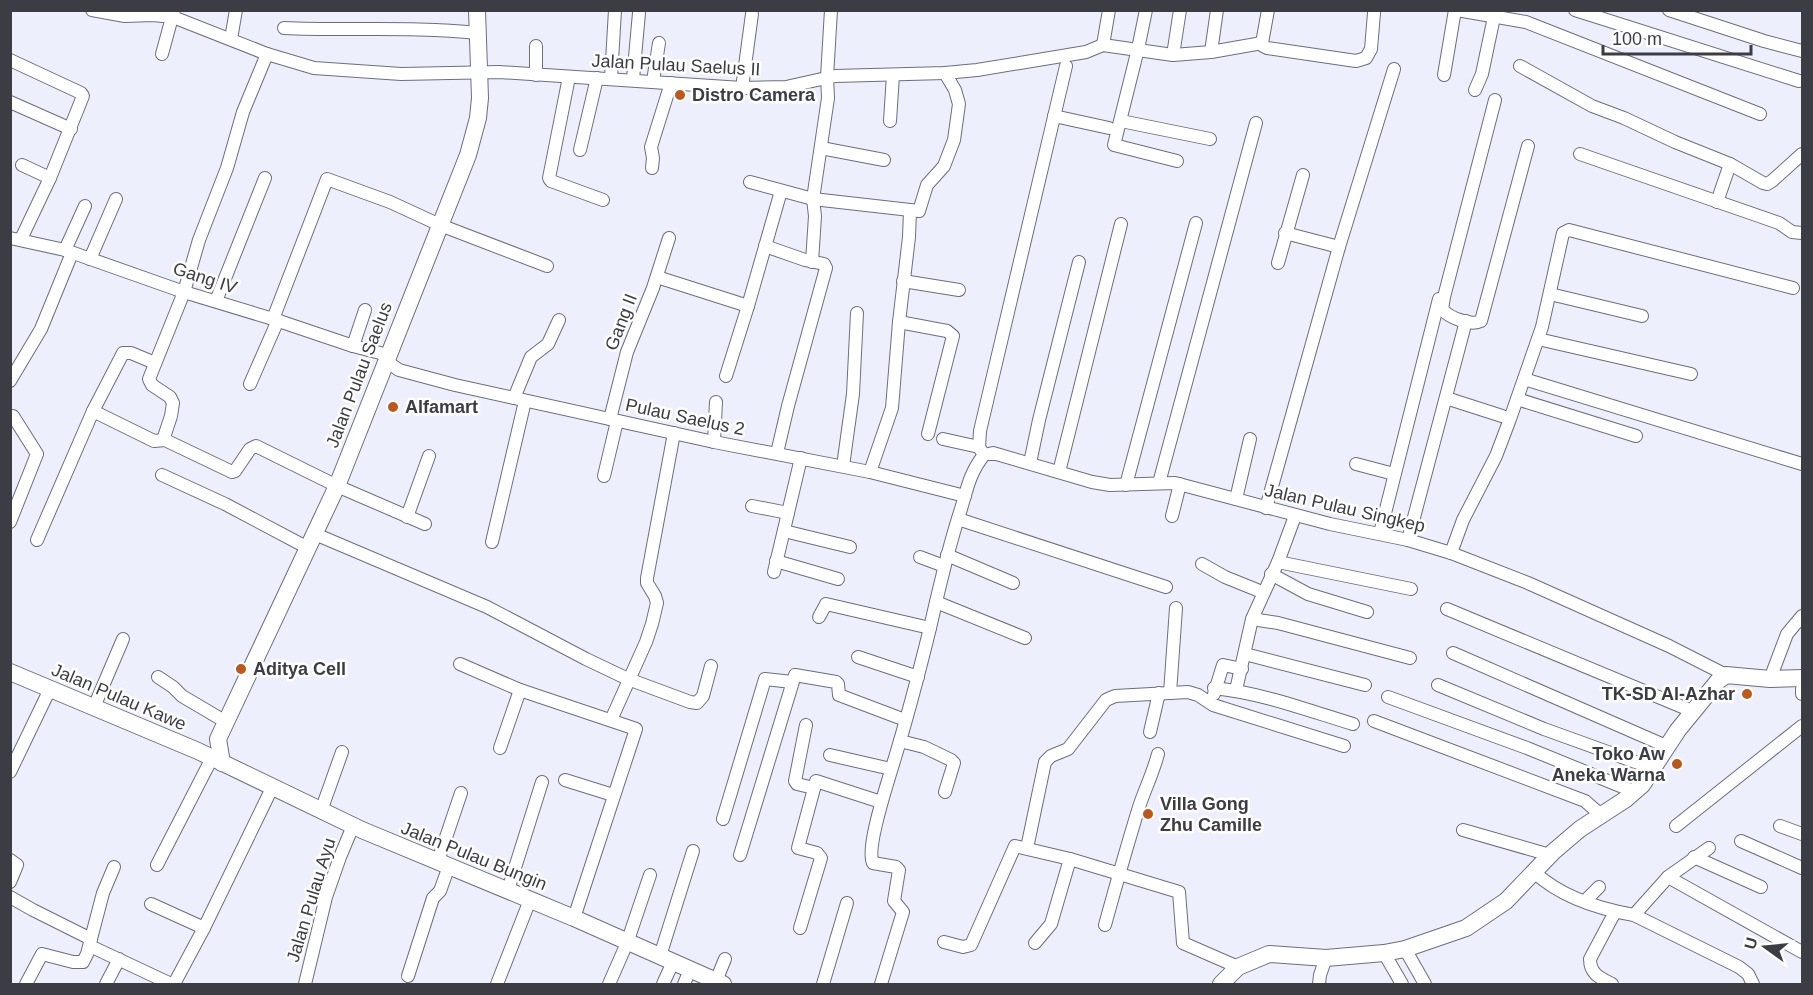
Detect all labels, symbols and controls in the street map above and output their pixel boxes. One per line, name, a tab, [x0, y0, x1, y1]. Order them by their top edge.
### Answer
scale bar	[1603, 18, 1752, 56]
text: 100 m	[1612, 29, 1662, 49]
street label: Jalan Pulau Saelus II	[591, 51, 761, 79]
place label: Distro Camera	[692, 85, 816, 105]
marker: Distro Camera	[673, 88, 687, 102]
street label: Gang IV	[171, 258, 239, 298]
street label: Gang II	[601, 291, 641, 353]
street label: Jalan Pulau Saelus	[322, 299, 396, 451]
street label: Pulau Saelus 2	[624, 395, 746, 439]
place label: Alfamart	[405, 397, 478, 417]
marker: Alfamart	[386, 400, 400, 414]
street label: Jalan Pulau Singkep	[1263, 480, 1427, 536]
place label: Aditya Cell	[253, 659, 346, 679]
street label: Jalan Pulau Kawe	[49, 660, 189, 734]
marker: Aditya Cell	[234, 662, 248, 676]
place label: TK-SD Al-Azhar	[1602, 684, 1735, 704]
marker: TK-SD Al-Azhar	[1740, 687, 1754, 701]
place label: Toko Aw Aneka Warna	[1552, 744, 1666, 785]
marker: Toko Aw Aneka Warna	[1670, 757, 1684, 771]
place label: Villa Gong Zhu Camille	[1160, 794, 1262, 835]
marker: Villa Gong Zhu Camille	[1141, 807, 1155, 821]
street label: Jalan Pulau Bungin	[398, 818, 550, 894]
street label: Jalan Pulau Ayu	[283, 835, 339, 965]
north arrow	[1735, 917, 1795, 977]
text: U	[1741, 935, 1761, 951]

